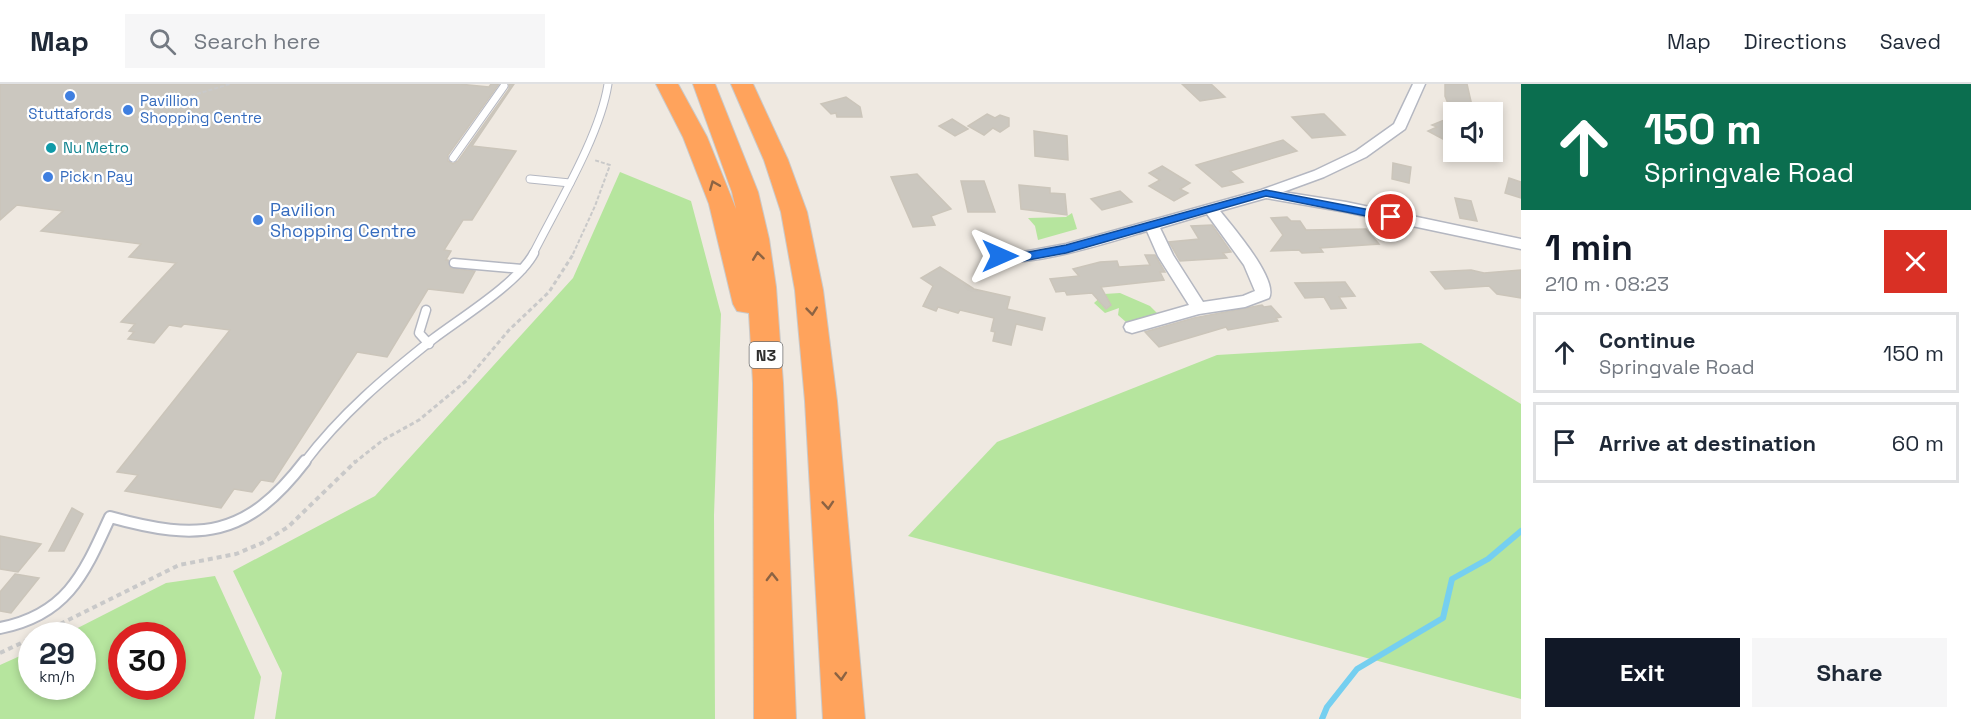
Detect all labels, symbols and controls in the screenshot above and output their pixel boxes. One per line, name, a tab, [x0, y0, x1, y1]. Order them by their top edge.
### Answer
search box	[125, 14, 545, 68]
text: Map	[30, 23, 89, 59]
icon: search	[146, 25, 179, 58]
text: Search here	[194, 27, 321, 55]
text: Map	[1667, 28, 1711, 55]
text: Directions	[1744, 28, 1847, 55]
text: Saved	[1880, 28, 1941, 55]
marker: Stuttafords	[63, 89, 77, 103]
place label: Pavillion Shopping Centre	[140, 91, 262, 127]
map controls	[1443, 102, 1503, 162]
button: sound	[1443, 102, 1503, 162]
marker: Pavillion Shopping Centre	[121, 103, 135, 117]
text: 150 m	[1644, 103, 1762, 156]
place label: Stuttafords	[28, 104, 112, 123]
icon: ahead	[1545, 108, 1623, 186]
place label: Nu Metro	[63, 138, 129, 157]
marker: Nu Metro	[44, 141, 58, 155]
text: Springvale Road	[1644, 155, 1854, 190]
place label: Pick n Pay	[60, 167, 133, 186]
marker: Pick n Pay	[41, 170, 55, 184]
one-way arrow	[709, 180, 721, 191]
pin	[1365, 191, 1416, 242]
place label: Pavilion Shopping Centre	[270, 198, 416, 242]
icon: arrive	[1374, 200, 1407, 233]
marker: Pavilion Shopping Centre	[251, 213, 265, 227]
position arrow	[968, 224, 1032, 288]
text: 1 min	[1545, 225, 1633, 271]
button: close	[1884, 230, 1947, 293]
one-way arrow	[752, 252, 765, 261]
text: 210 m · 08:23	[1545, 271, 1669, 297]
one-way arrow	[805, 306, 818, 316]
text: Continue	[1599, 326, 1695, 354]
icon: ahead	[1548, 336, 1581, 369]
text: 150 m	[1883, 339, 1944, 367]
road number: N3	[750, 342, 783, 368]
text: Springvale Road	[1599, 354, 1755, 380]
icon: arrive	[1548, 426, 1581, 459]
text: Arrive at destination	[1599, 429, 1816, 457]
text: 60 m	[1892, 429, 1944, 457]
one-way arrow	[822, 501, 835, 510]
one-way arrow	[766, 572, 779, 581]
speed limit sign: 30	[108, 622, 186, 700]
text: 29	[39, 634, 75, 673]
button: Exit	[1545, 638, 1740, 707]
button: Share	[1752, 638, 1947, 707]
text: km/h	[39, 667, 75, 686]
one-way arrow	[834, 671, 847, 680]

